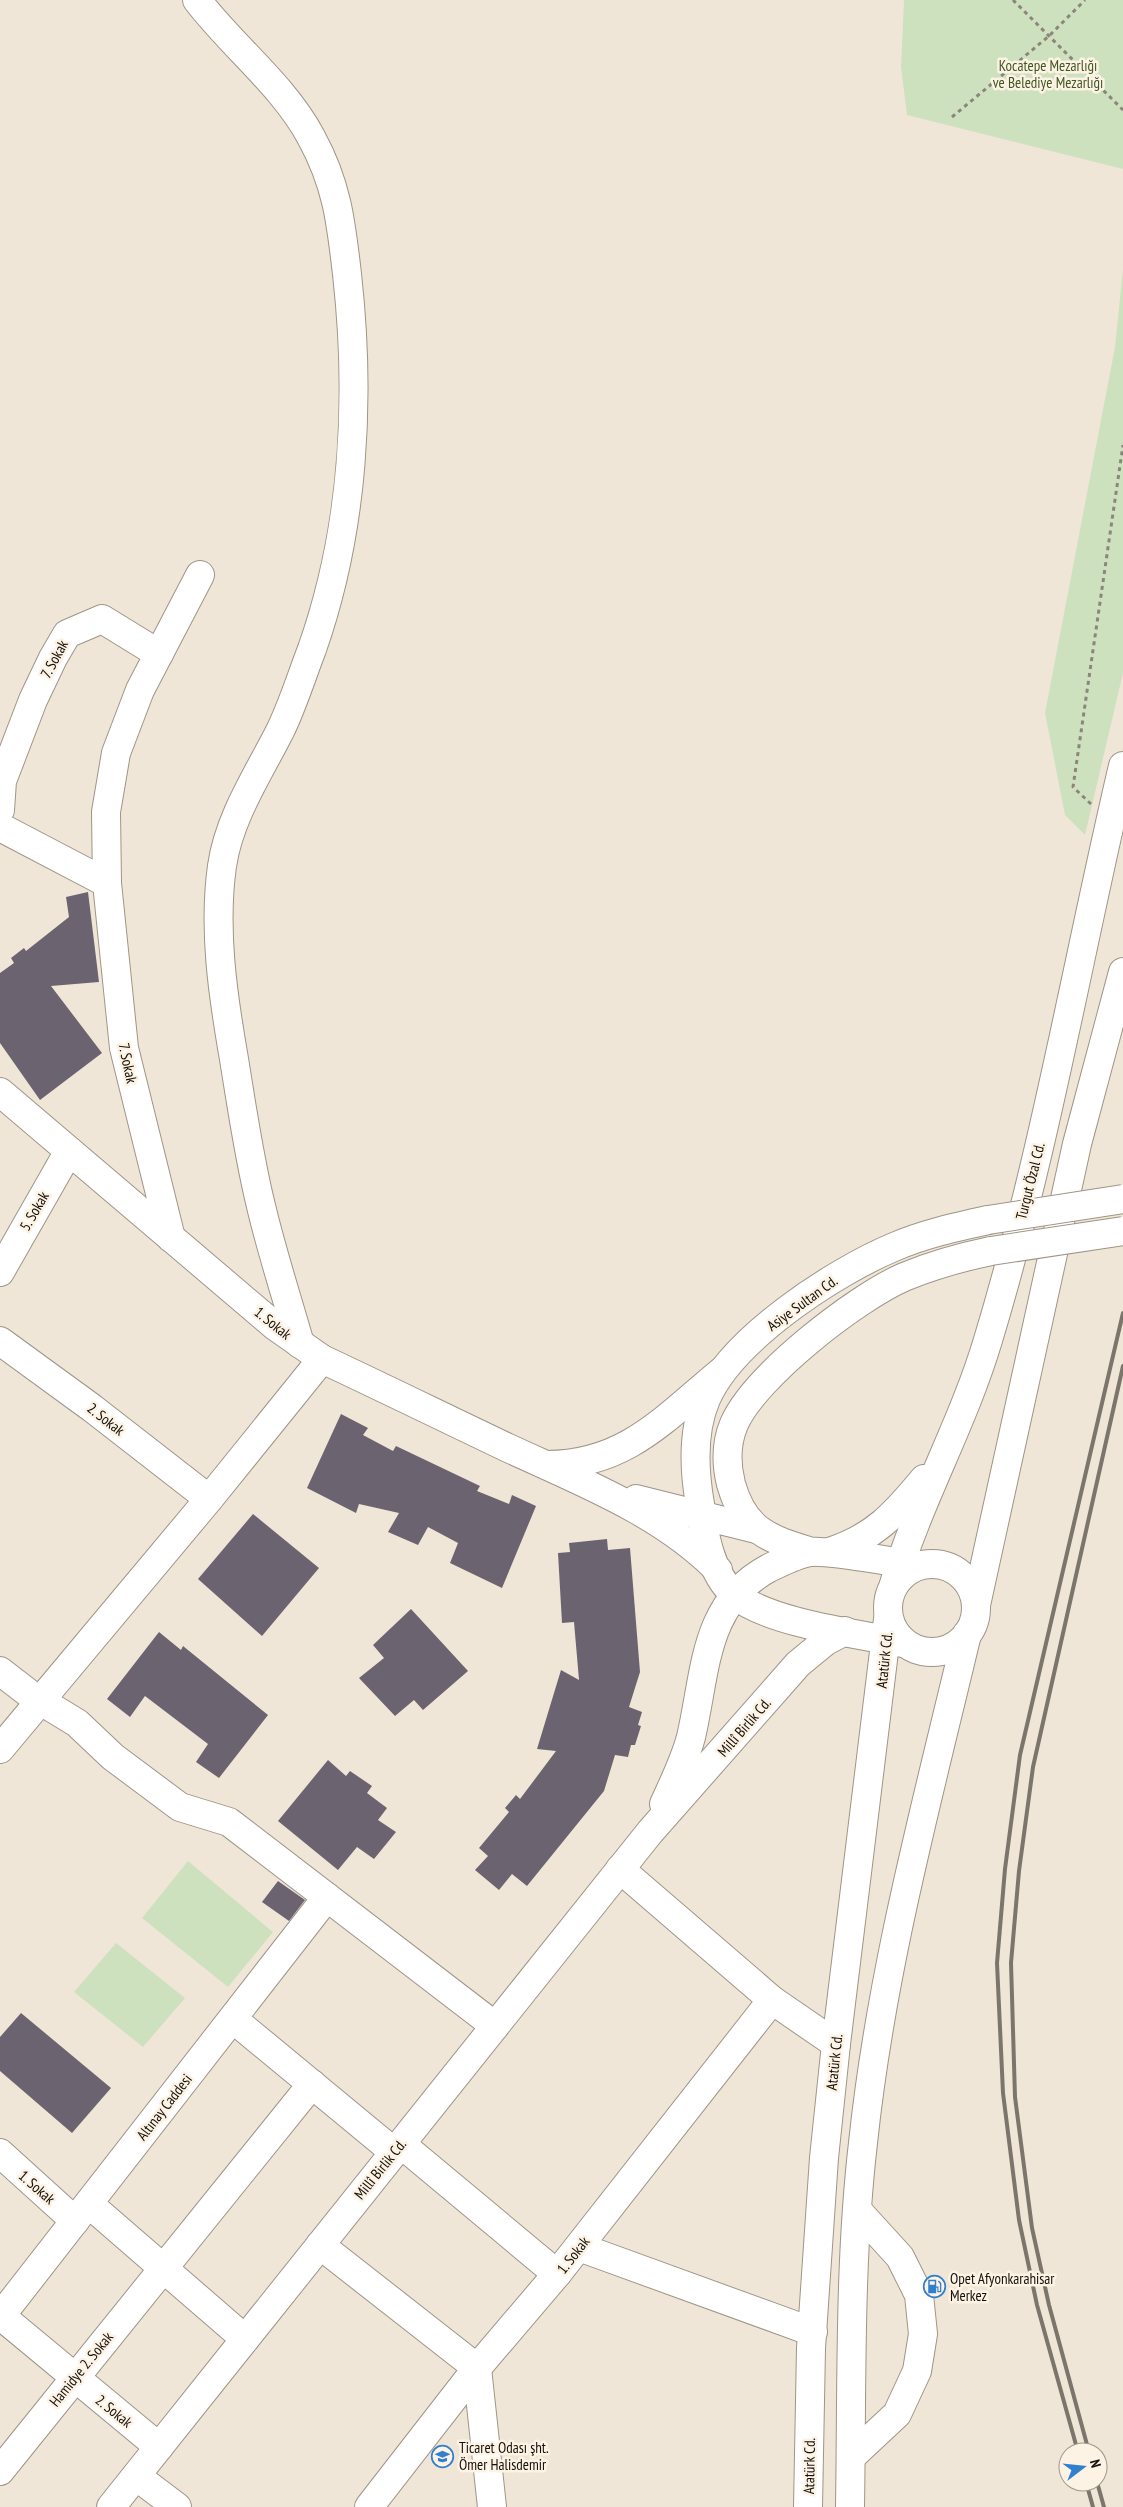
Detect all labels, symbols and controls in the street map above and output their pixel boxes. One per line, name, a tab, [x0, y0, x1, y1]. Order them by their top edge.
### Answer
park label: Kocatepe Mezarlığı ve Belediye Mezarlığı	[993, 56, 1103, 92]
street label: 7. Sokak	[36, 636, 72, 681]
street label: 7. Sokak	[114, 1041, 142, 1085]
street label: Turgut Özal Cd.	[1011, 1140, 1049, 1221]
street label: 5. Sokak	[15, 1188, 53, 1234]
street label: Asiye Sultan Cd.	[763, 1271, 841, 1335]
street label: 1. Sokak	[251, 1302, 295, 1344]
street label: 2. Sokak	[84, 1399, 129, 1440]
street label: Atatürk Cd.	[872, 1631, 896, 1689]
street label: Millî Birlik Cd.	[713, 1693, 775, 1760]
street label: Atatürk Cd.	[822, 2033, 846, 2091]
street label: Altınay Caddesi	[132, 2070, 196, 2144]
street label: Millî Birlik Cd.	[350, 2135, 410, 2203]
street label: 1. Sokak	[15, 2166, 59, 2208]
street label: 1. Sokak	[553, 2232, 594, 2277]
place label: Opet Afyonkarahisar Merkez	[950, 2269, 1055, 2305]
fuel station icon: Opet Afyonkarahisar Merkez	[922, 2275, 946, 2299]
street label: Hamidye 2. Sokak	[45, 2328, 117, 2410]
street label: 2. Sokak	[92, 2390, 136, 2432]
street label: Atatürk Cd.	[799, 2437, 819, 2494]
place label: Ticaret Odası şht. Ömer Halisdemir	[459, 2438, 549, 2474]
north arrow	[1058, 2442, 1108, 2492]
school or university icon: Ticaret Odası şht. Ömer Halisdemir	[431, 2444, 455, 2468]
text: N	[1086, 2457, 1105, 2470]

